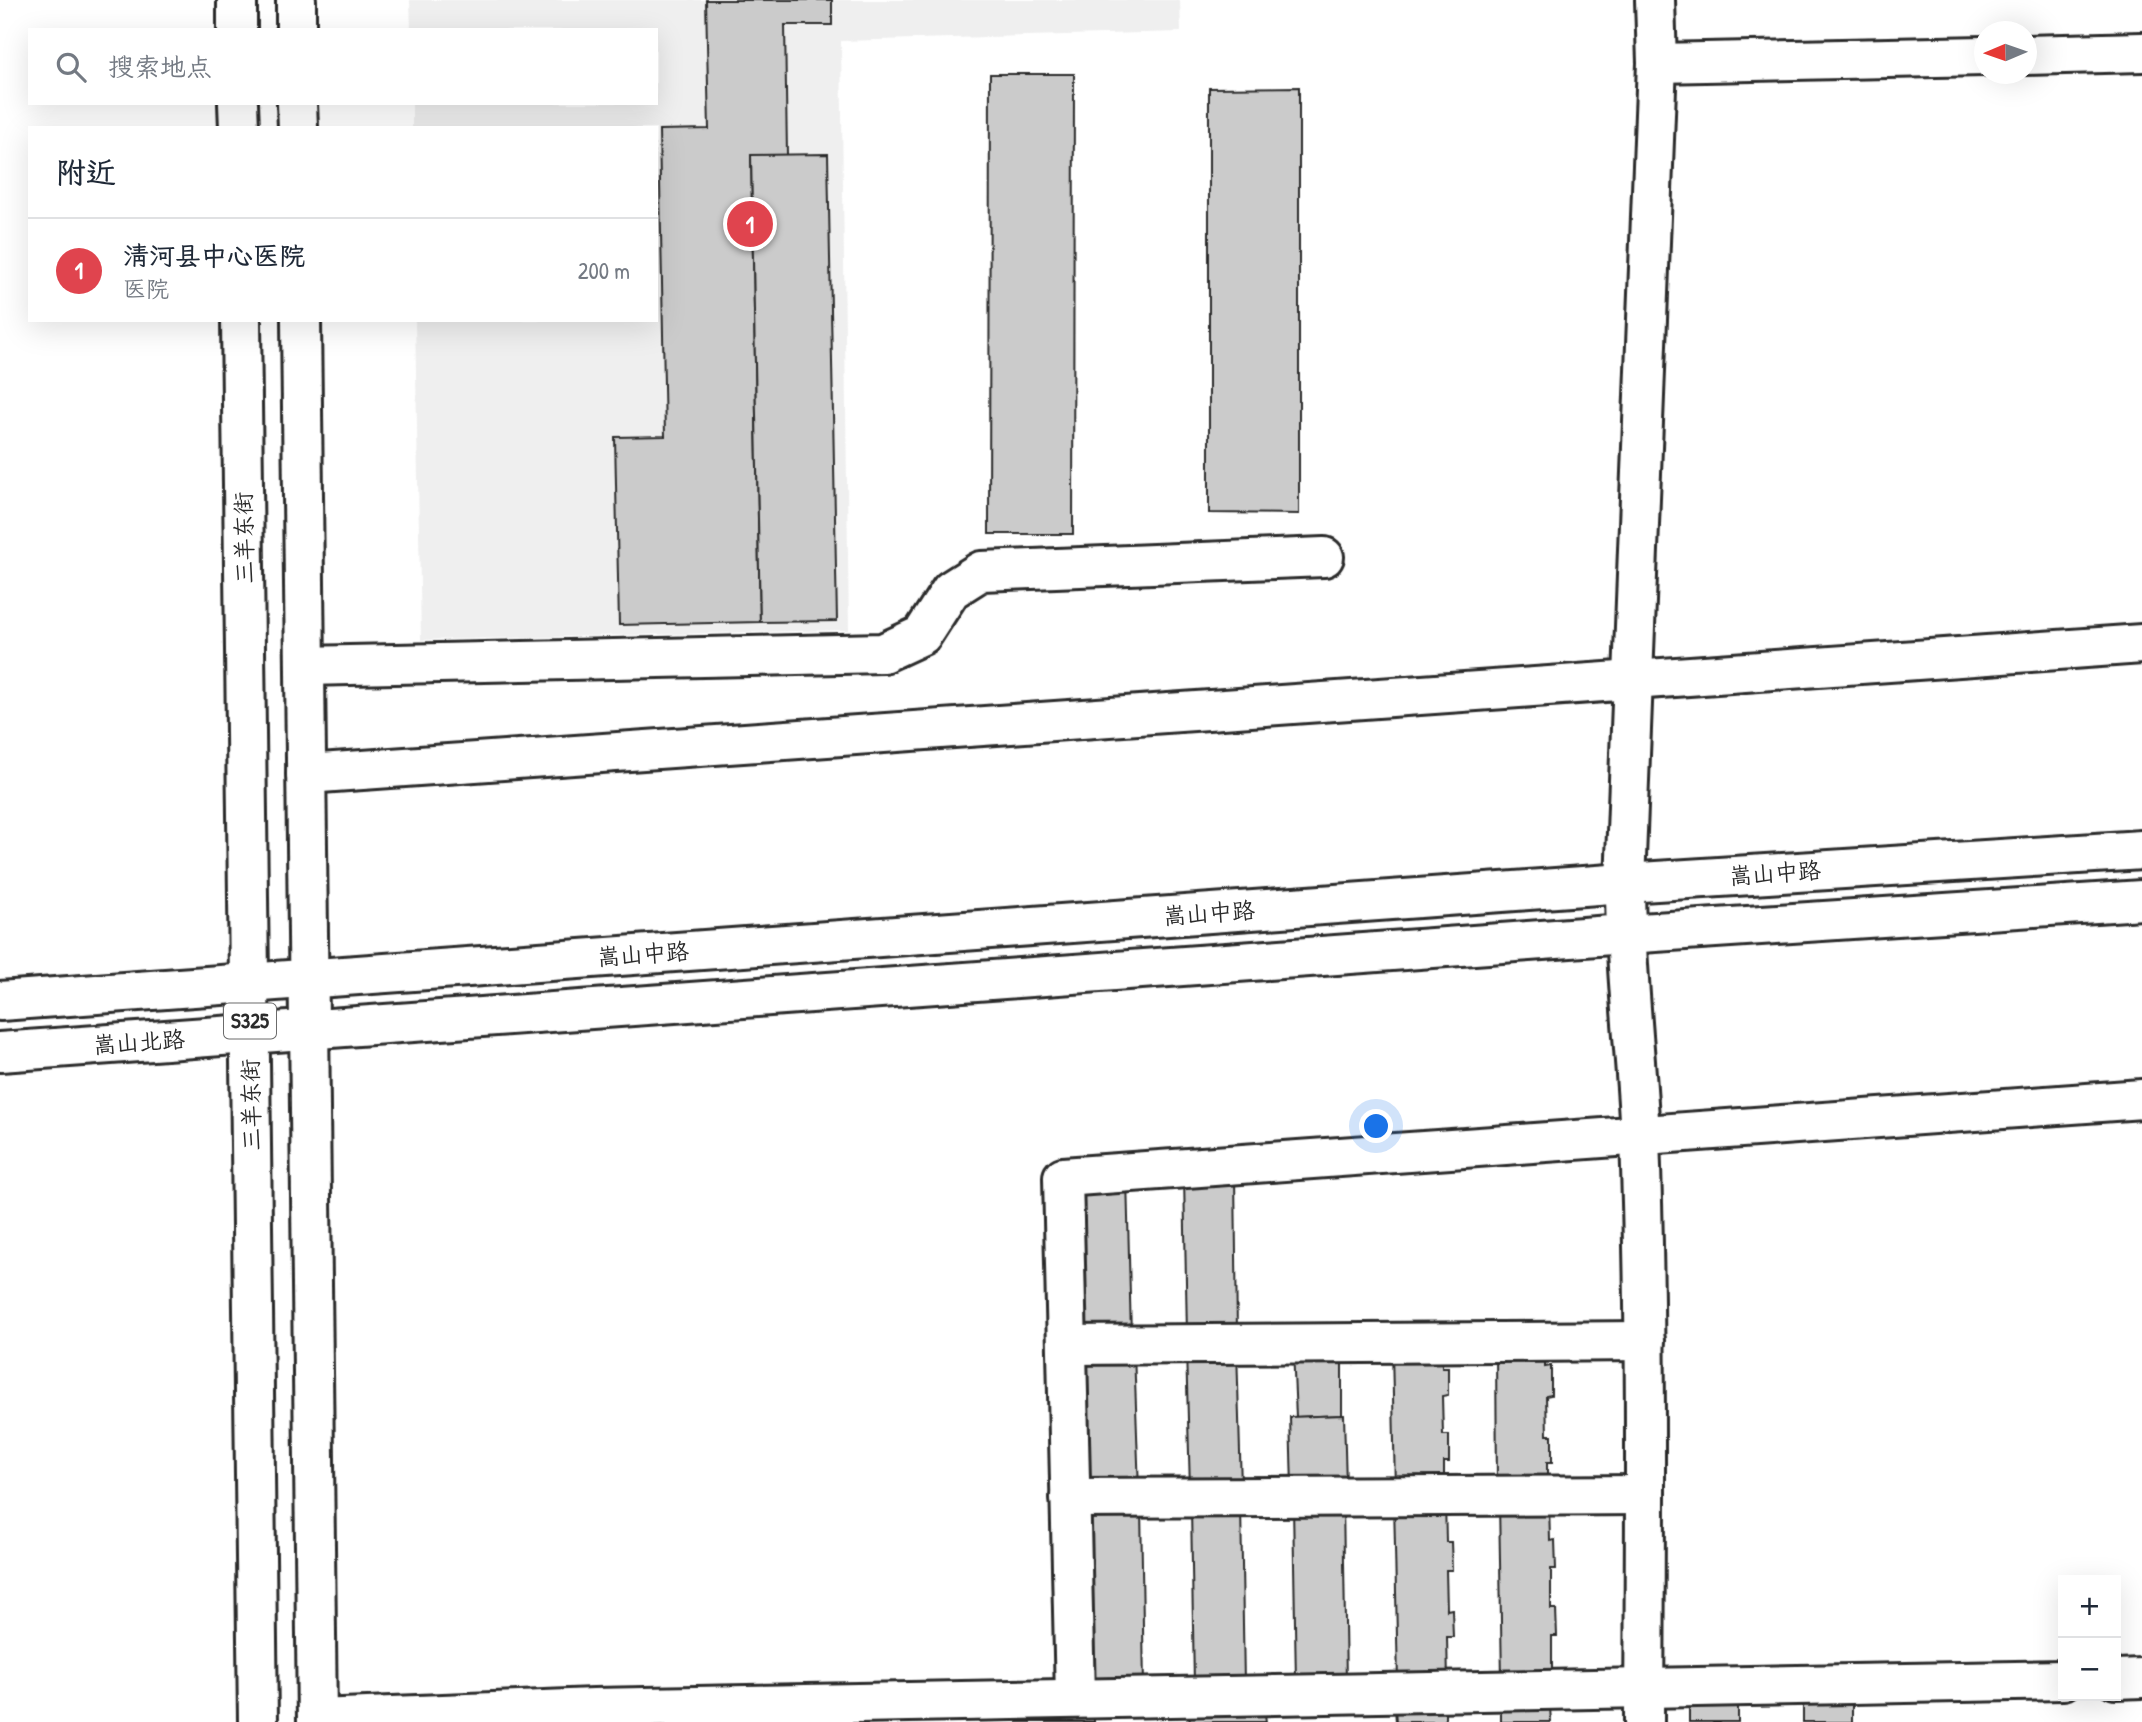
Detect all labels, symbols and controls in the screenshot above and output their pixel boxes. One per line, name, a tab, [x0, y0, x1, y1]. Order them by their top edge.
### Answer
north arrow	[1974, 21, 2037, 84]
search box	[28, 28, 658, 105]
icon: search	[52, 48, 90, 86]
text: 搜索地点	[108, 49, 212, 84]
text: 附近	[56, 152, 116, 192]
pin: 1	[727, 198, 773, 250]
text: 清河县中心医院	[123, 238, 305, 273]
text: 1	[75, 255, 83, 286]
text: 200 m	[578, 255, 630, 286]
text: 医院	[123, 273, 169, 304]
street label: 三羊东街	[227, 492, 260, 584]
street label: 嵩山中路	[1728, 854, 1822, 891]
street label: 嵩山中路	[1162, 894, 1256, 931]
street label: 嵩山中路	[596, 935, 690, 972]
road number: S325	[224, 1004, 276, 1038]
street label: 嵩山北路	[92, 1023, 186, 1060]
street label: 三羊东街	[234, 1059, 267, 1151]
your location	[1359, 1109, 1393, 1143]
map controls	[2058, 1575, 2121, 1701]
button: +	[2058, 1575, 2121, 1638]
button: −	[2058, 1638, 2121, 1701]

